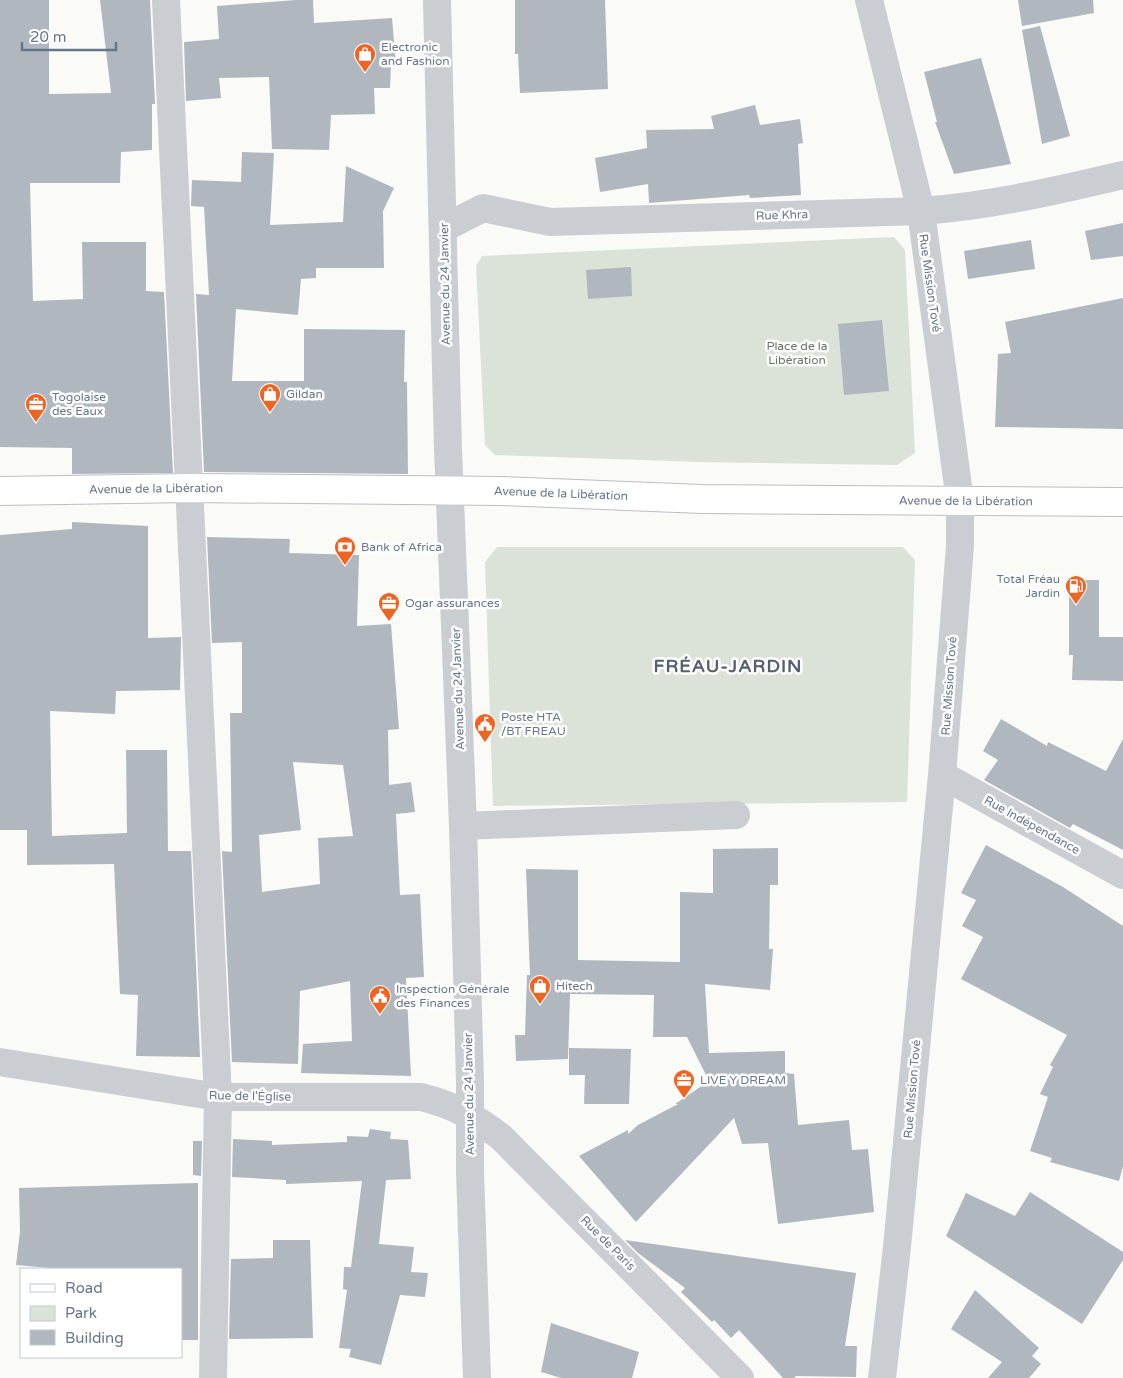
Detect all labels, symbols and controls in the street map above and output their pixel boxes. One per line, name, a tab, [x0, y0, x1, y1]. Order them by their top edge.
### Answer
scale bar	[22, 20, 116, 52]
text: 20 m	[30, 28, 67, 46]
place label: Electronic and Fashion	[381, 40, 450, 68]
shop icon: Electronic and Fashion	[353, 42, 377, 73]
street label: Rue Khra	[756, 207, 808, 223]
street label: Avenue du 24 Janvier	[437, 222, 453, 345]
street label: Rue Mission Tové	[916, 233, 944, 333]
park label: Place de la Libération	[766, 339, 828, 367]
shop icon: Gildan	[258, 382, 282, 413]
place label: Gildan	[286, 387, 323, 401]
place label: Togolaise des Eaux	[52, 390, 106, 418]
office icon: Togolaise des Eaux	[24, 392, 48, 423]
street label: Avenue de la Libération	[89, 481, 223, 497]
street label: Avenue de la Libération	[494, 484, 628, 503]
street label: Avenue de la Libération	[899, 493, 1033, 508]
bank icon: Bank of Africa	[333, 535, 357, 566]
place label: Bank of Africa	[361, 540, 442, 554]
place label: Total Fréau Jardin	[997, 572, 1060, 600]
fuel station icon: Total Fréau Jardin	[1064, 574, 1088, 605]
office icon: Ogar assurances	[377, 591, 401, 622]
place label: Ogar assurances	[405, 596, 500, 610]
street label: Avenue du 24 Janvier	[449, 627, 467, 750]
street label: Rue Mission Tové	[939, 636, 959, 736]
district label: FRÉAU-JARDIN	[653, 655, 803, 677]
place label: Poste HTA /BT FREAU	[501, 710, 566, 738]
public building icon: Poste HTA /BT FREAU	[473, 712, 497, 743]
street label: Rue Indépendance	[982, 793, 1082, 857]
shop icon: Hitech	[528, 974, 552, 1005]
place label: Hitech	[556, 979, 593, 993]
place label: Inspection Générale des Finances	[396, 982, 510, 1010]
public building icon: Inspection Générale des Finances	[368, 984, 392, 1015]
street label: Avenue du 24 Janvier	[461, 1032, 477, 1155]
street label: Rue Mission Tové	[901, 1039, 923, 1139]
office icon: LIVE Y DREAM	[672, 1068, 696, 1099]
place label: LIVE Y DREAM	[700, 1073, 786, 1087]
street label: Rue de l'Église	[209, 1088, 292, 1104]
street label: Rue de Paris	[578, 1213, 638, 1273]
legend	[20, 1268, 182, 1358]
text: Road	[65, 1279, 103, 1297]
text: Park	[65, 1304, 97, 1322]
text: Building	[65, 1329, 124, 1347]

